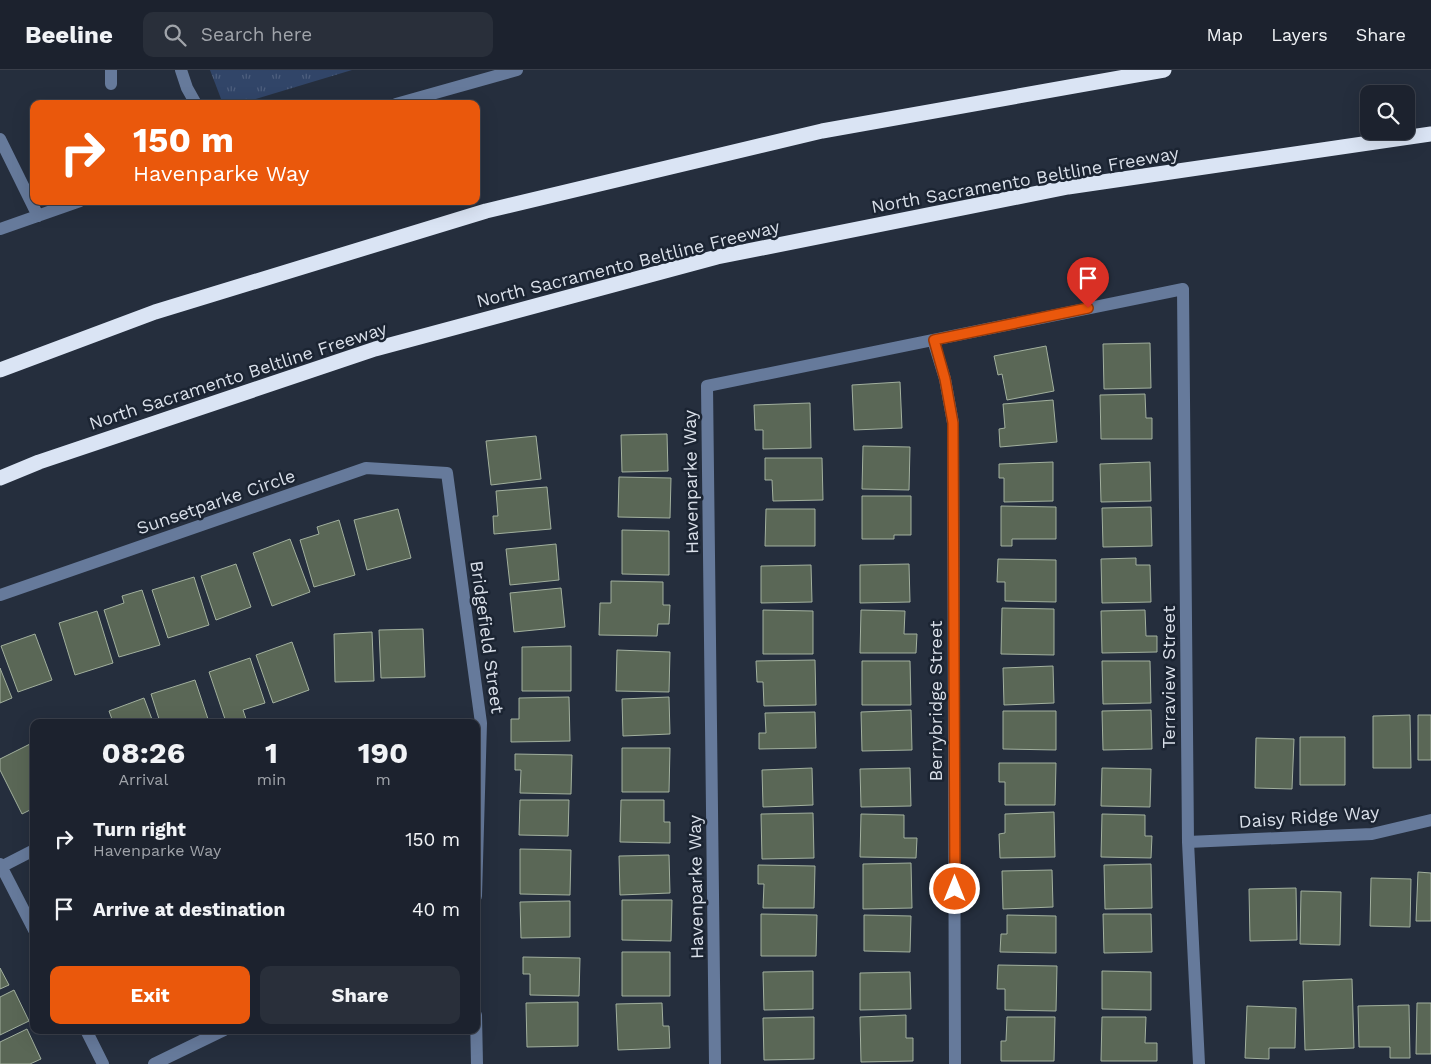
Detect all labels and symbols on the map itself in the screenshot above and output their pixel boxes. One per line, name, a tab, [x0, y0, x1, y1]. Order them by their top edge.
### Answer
street label: North Sacramento Beltline Freeway	[870, 142, 1181, 217]
street label: North Sacramento Beltline Freeway	[474, 215, 782, 311]
pin	[1067, 257, 1109, 308]
street label: North Sacramento Beltline Freeway	[86, 317, 390, 434]
street label: Havenparke Way	[679, 409, 702, 554]
street label: Sunsetparke Circle	[134, 465, 298, 539]
street label: Bridgefield Street	[466, 559, 509, 715]
street label: Terraview Street	[1158, 605, 1179, 748]
street label: Berrybridge Street	[925, 620, 946, 782]
street label: Daisy Ridge Way	[1238, 801, 1381, 832]
street label: Havenparke Way	[684, 814, 707, 959]
position arrow	[928, 862, 980, 914]

